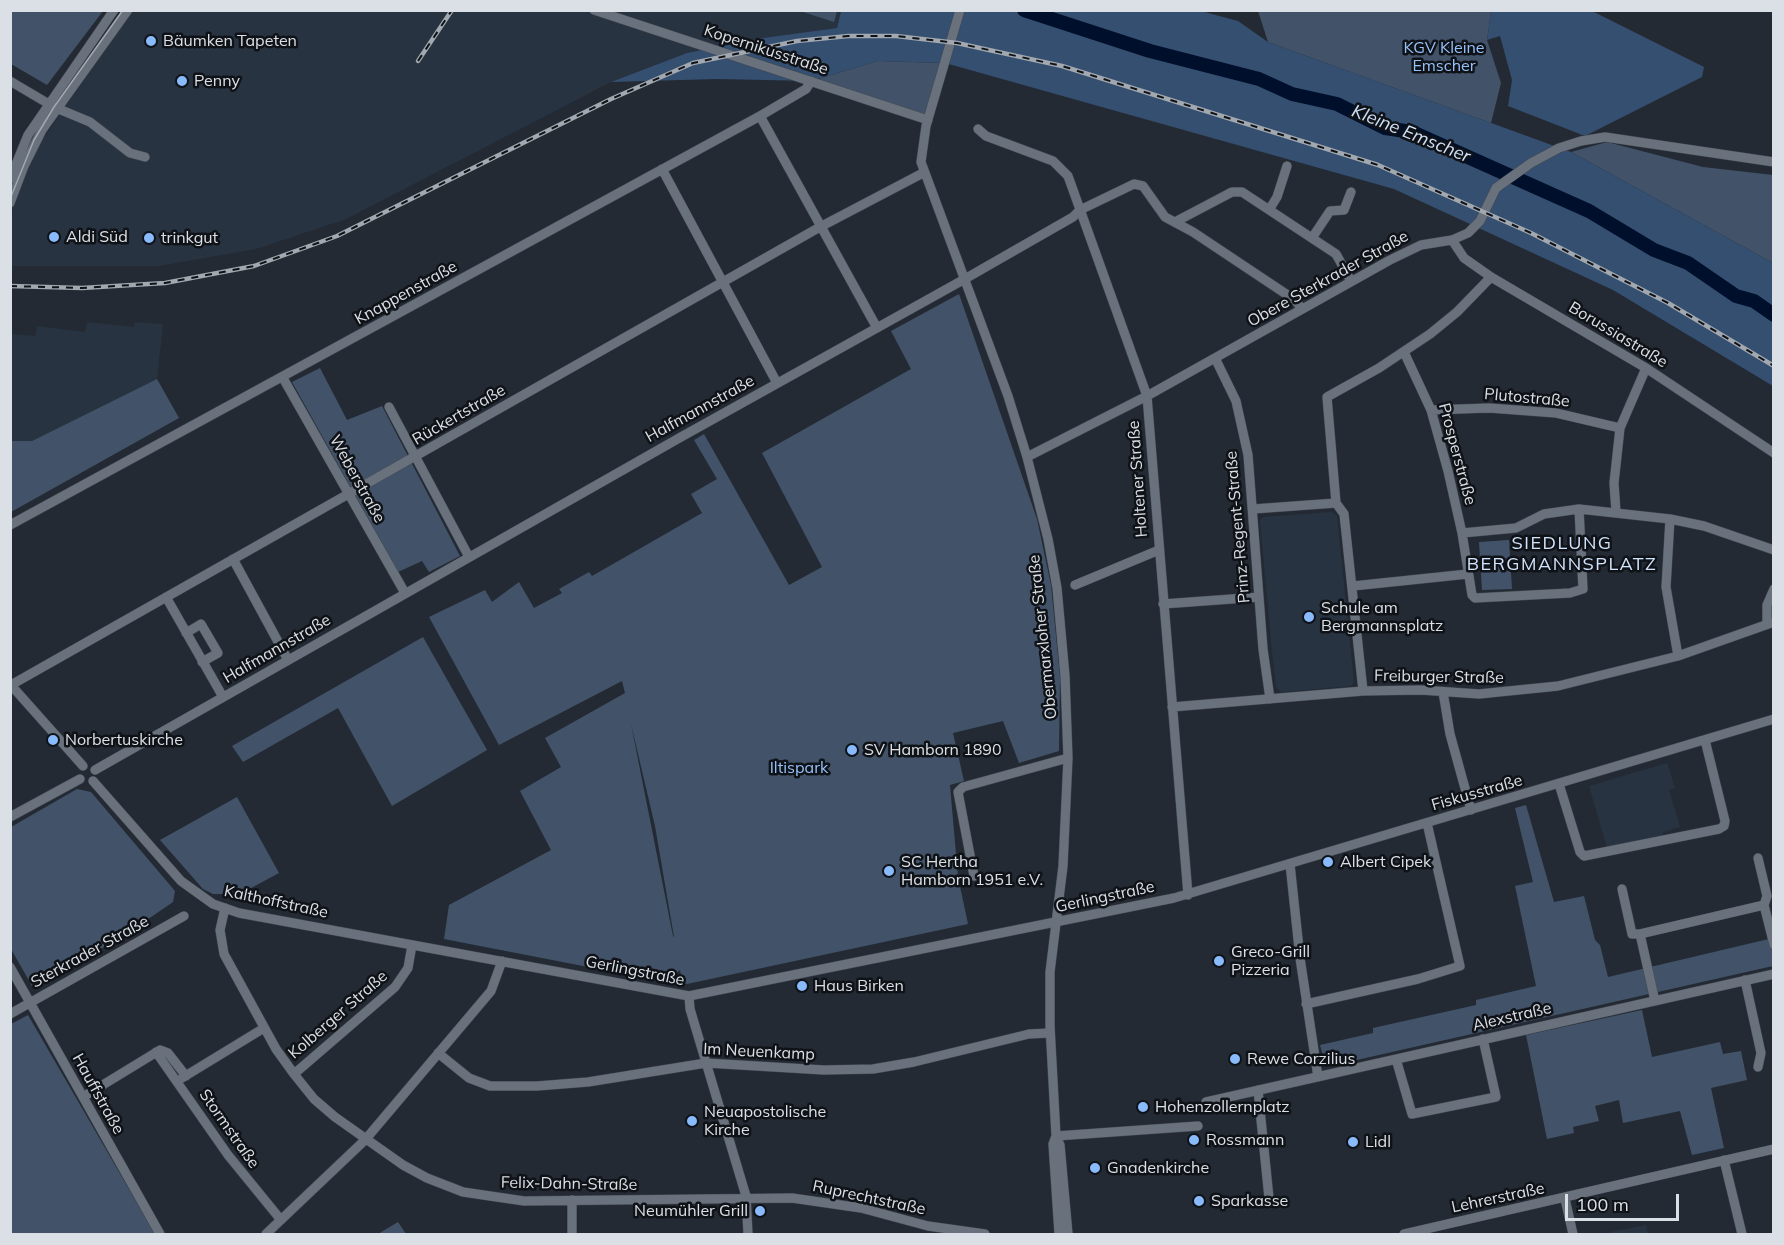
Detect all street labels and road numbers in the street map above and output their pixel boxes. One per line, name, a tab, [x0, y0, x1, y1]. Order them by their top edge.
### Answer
street label: Kopernikusstraße	[701, 21, 831, 79]
street label: Obere Sterkrader Straße	[1244, 227, 1412, 331]
street label: Knappenstraße	[351, 257, 461, 329]
street label: Borussiastraße	[1565, 298, 1671, 372]
street label: Halfmannstraße	[642, 371, 758, 447]
street label: Rückertstraße	[409, 381, 509, 449]
street label: Plutostraße	[1483, 385, 1571, 411]
street label: Prosperstraße	[1434, 401, 1480, 507]
street label: Holtener Straße	[1124, 420, 1152, 538]
street label: Weberstraße	[325, 432, 389, 526]
street label: Prinz-Regent-Straße	[1222, 450, 1254, 604]
street label: Obermarxloher Straße	[1025, 554, 1061, 720]
street label: Halfmannstraße	[220, 610, 334, 688]
street label: Freiburger Straße	[1374, 666, 1504, 688]
street label: Fiskusstraße	[1429, 771, 1525, 815]
street label: Gerlingstraße	[1054, 877, 1156, 917]
street label: Kalthoffstraße	[222, 882, 330, 922]
street label: Sterkrader Straße	[28, 912, 152, 992]
street label: Gerlingstraße	[584, 952, 686, 990]
street label: Kolberger Straße	[285, 967, 391, 1063]
street label: Alexstraße	[1471, 999, 1553, 1035]
street label: Im Neuenkamp	[703, 1039, 815, 1065]
street label: Hauffstraße	[68, 1050, 128, 1138]
street label: Stormstraße	[195, 1086, 263, 1172]
street label: Felix-Dahn-Straße	[501, 1173, 637, 1195]
street label: Ruprechtstraße	[811, 1177, 927, 1219]
street label: Lehrerstraße	[1450, 1179, 1546, 1217]

